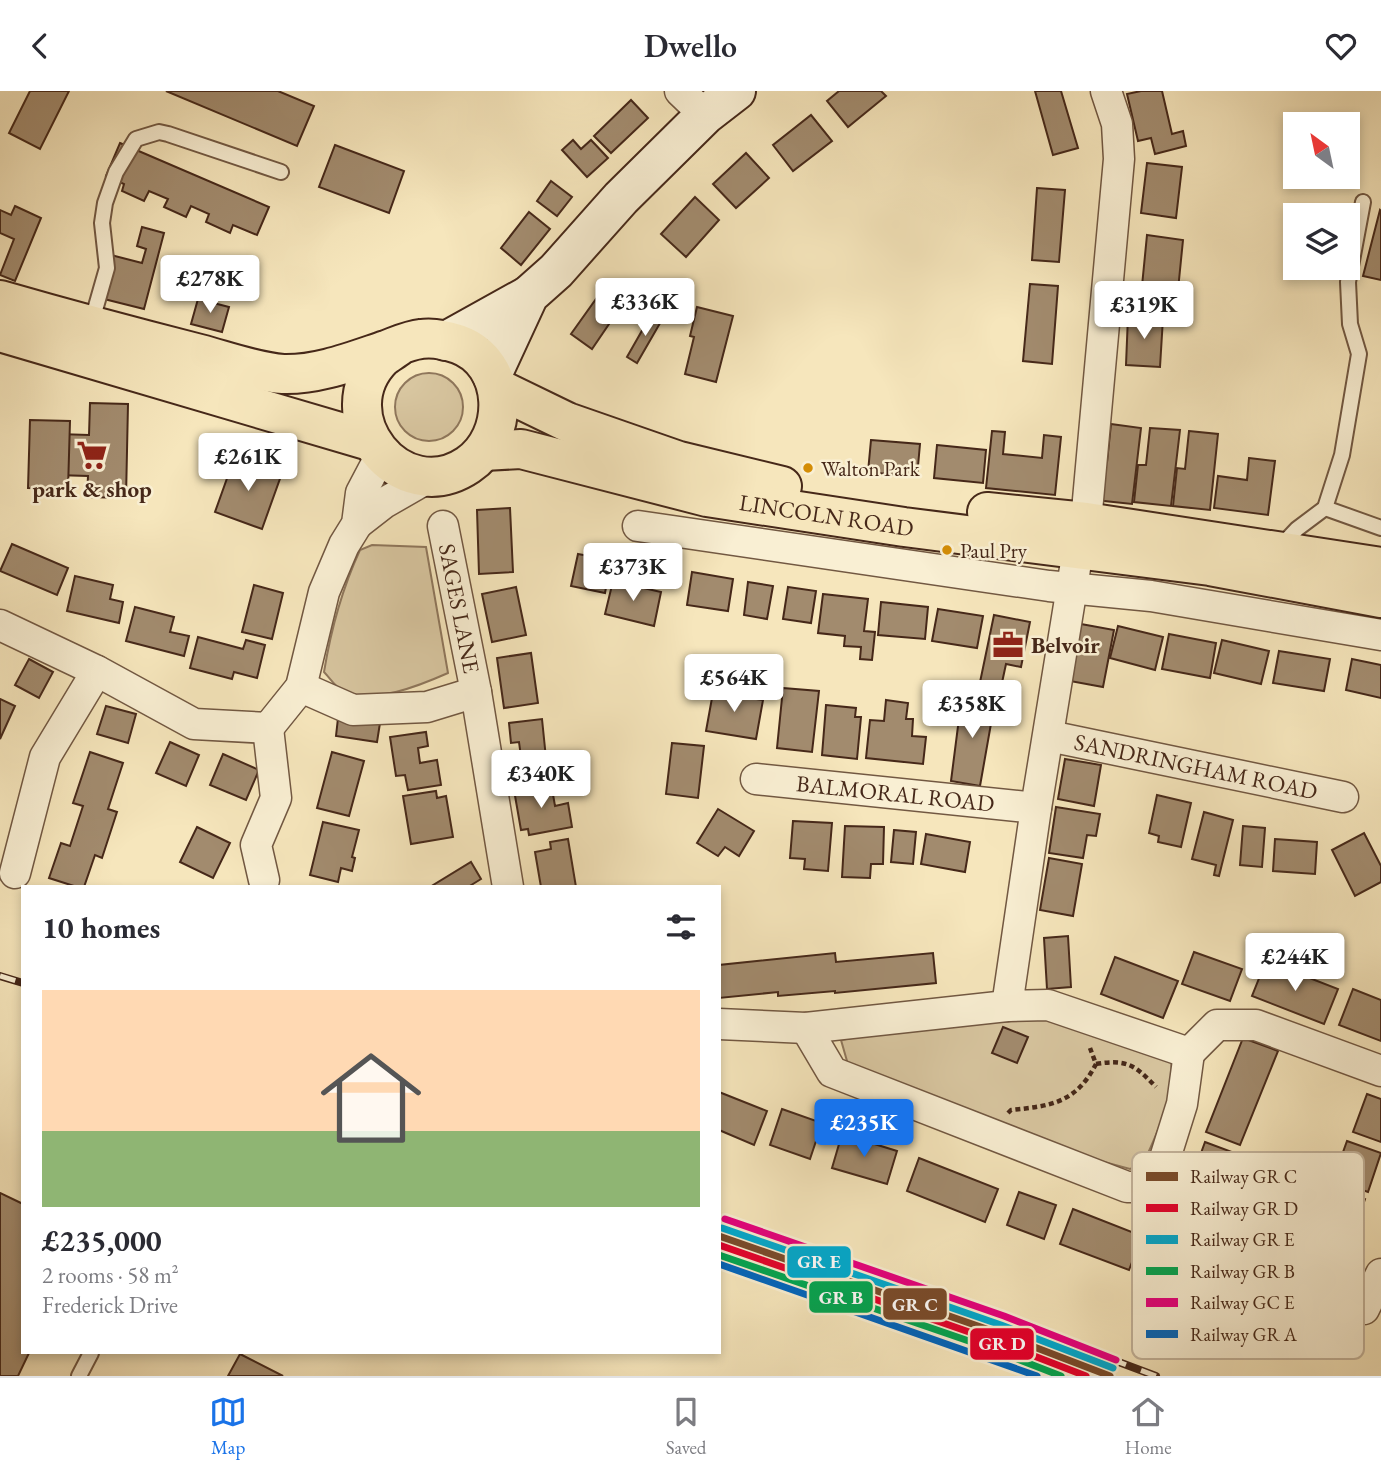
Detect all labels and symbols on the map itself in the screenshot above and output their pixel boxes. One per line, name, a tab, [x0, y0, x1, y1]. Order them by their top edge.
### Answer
north arrow	[1283, 112, 1360, 189]
pin: £278K	[161, 255, 259, 315]
pin: £336K	[596, 279, 694, 338]
pin: £319K	[1095, 281, 1193, 341]
pin: £261K	[199, 433, 297, 493]
supermarket icon: park & shop	[75, 438, 109, 472]
place label: Walton Park	[821, 455, 921, 482]
marker: Walton Park	[801, 461, 815, 475]
place label: park & shop	[32, 474, 152, 504]
street label: LINCOLN ROAD	[737, 487, 915, 543]
place label: Paul Pry	[960, 537, 1028, 564]
street label: SAGES LANE	[432, 541, 487, 676]
pin: £373K	[584, 543, 682, 603]
marker: Paul Pry	[940, 543, 954, 557]
office icon: Belvoir	[991, 628, 1025, 662]
place label: Belvoir	[1031, 630, 1100, 660]
pin: £564K	[685, 655, 783, 714]
pin: £358K	[923, 681, 1021, 740]
street label: SANDRINGHAM ROAD	[1071, 727, 1320, 806]
pin: £340K	[492, 751, 590, 810]
street label: BALMORAL ROAD	[795, 768, 996, 819]
pin: £244K	[1246, 933, 1344, 993]
pin: £235K	[815, 1100, 913, 1159]
legend	[1132, 1152, 1364, 1359]
text: Railway GR C	[1190, 1164, 1297, 1189]
text: Railway GR D	[1190, 1196, 1298, 1221]
text: Railway GR E	[1190, 1227, 1295, 1252]
line badge: GR E	[786, 1245, 852, 1279]
text: GR E	[797, 1249, 841, 1274]
text: Railway GR B	[1190, 1259, 1295, 1284]
line badge: GR B	[808, 1280, 874, 1314]
text: GR B	[819, 1285, 863, 1310]
line badge: GR C	[882, 1287, 948, 1321]
text: Railway GC E	[1190, 1290, 1295, 1315]
text: GR C	[892, 1292, 938, 1317]
text: Railway GR A	[1190, 1322, 1298, 1347]
line badge: GR D	[969, 1327, 1035, 1361]
text: GR D	[978, 1331, 1026, 1356]

